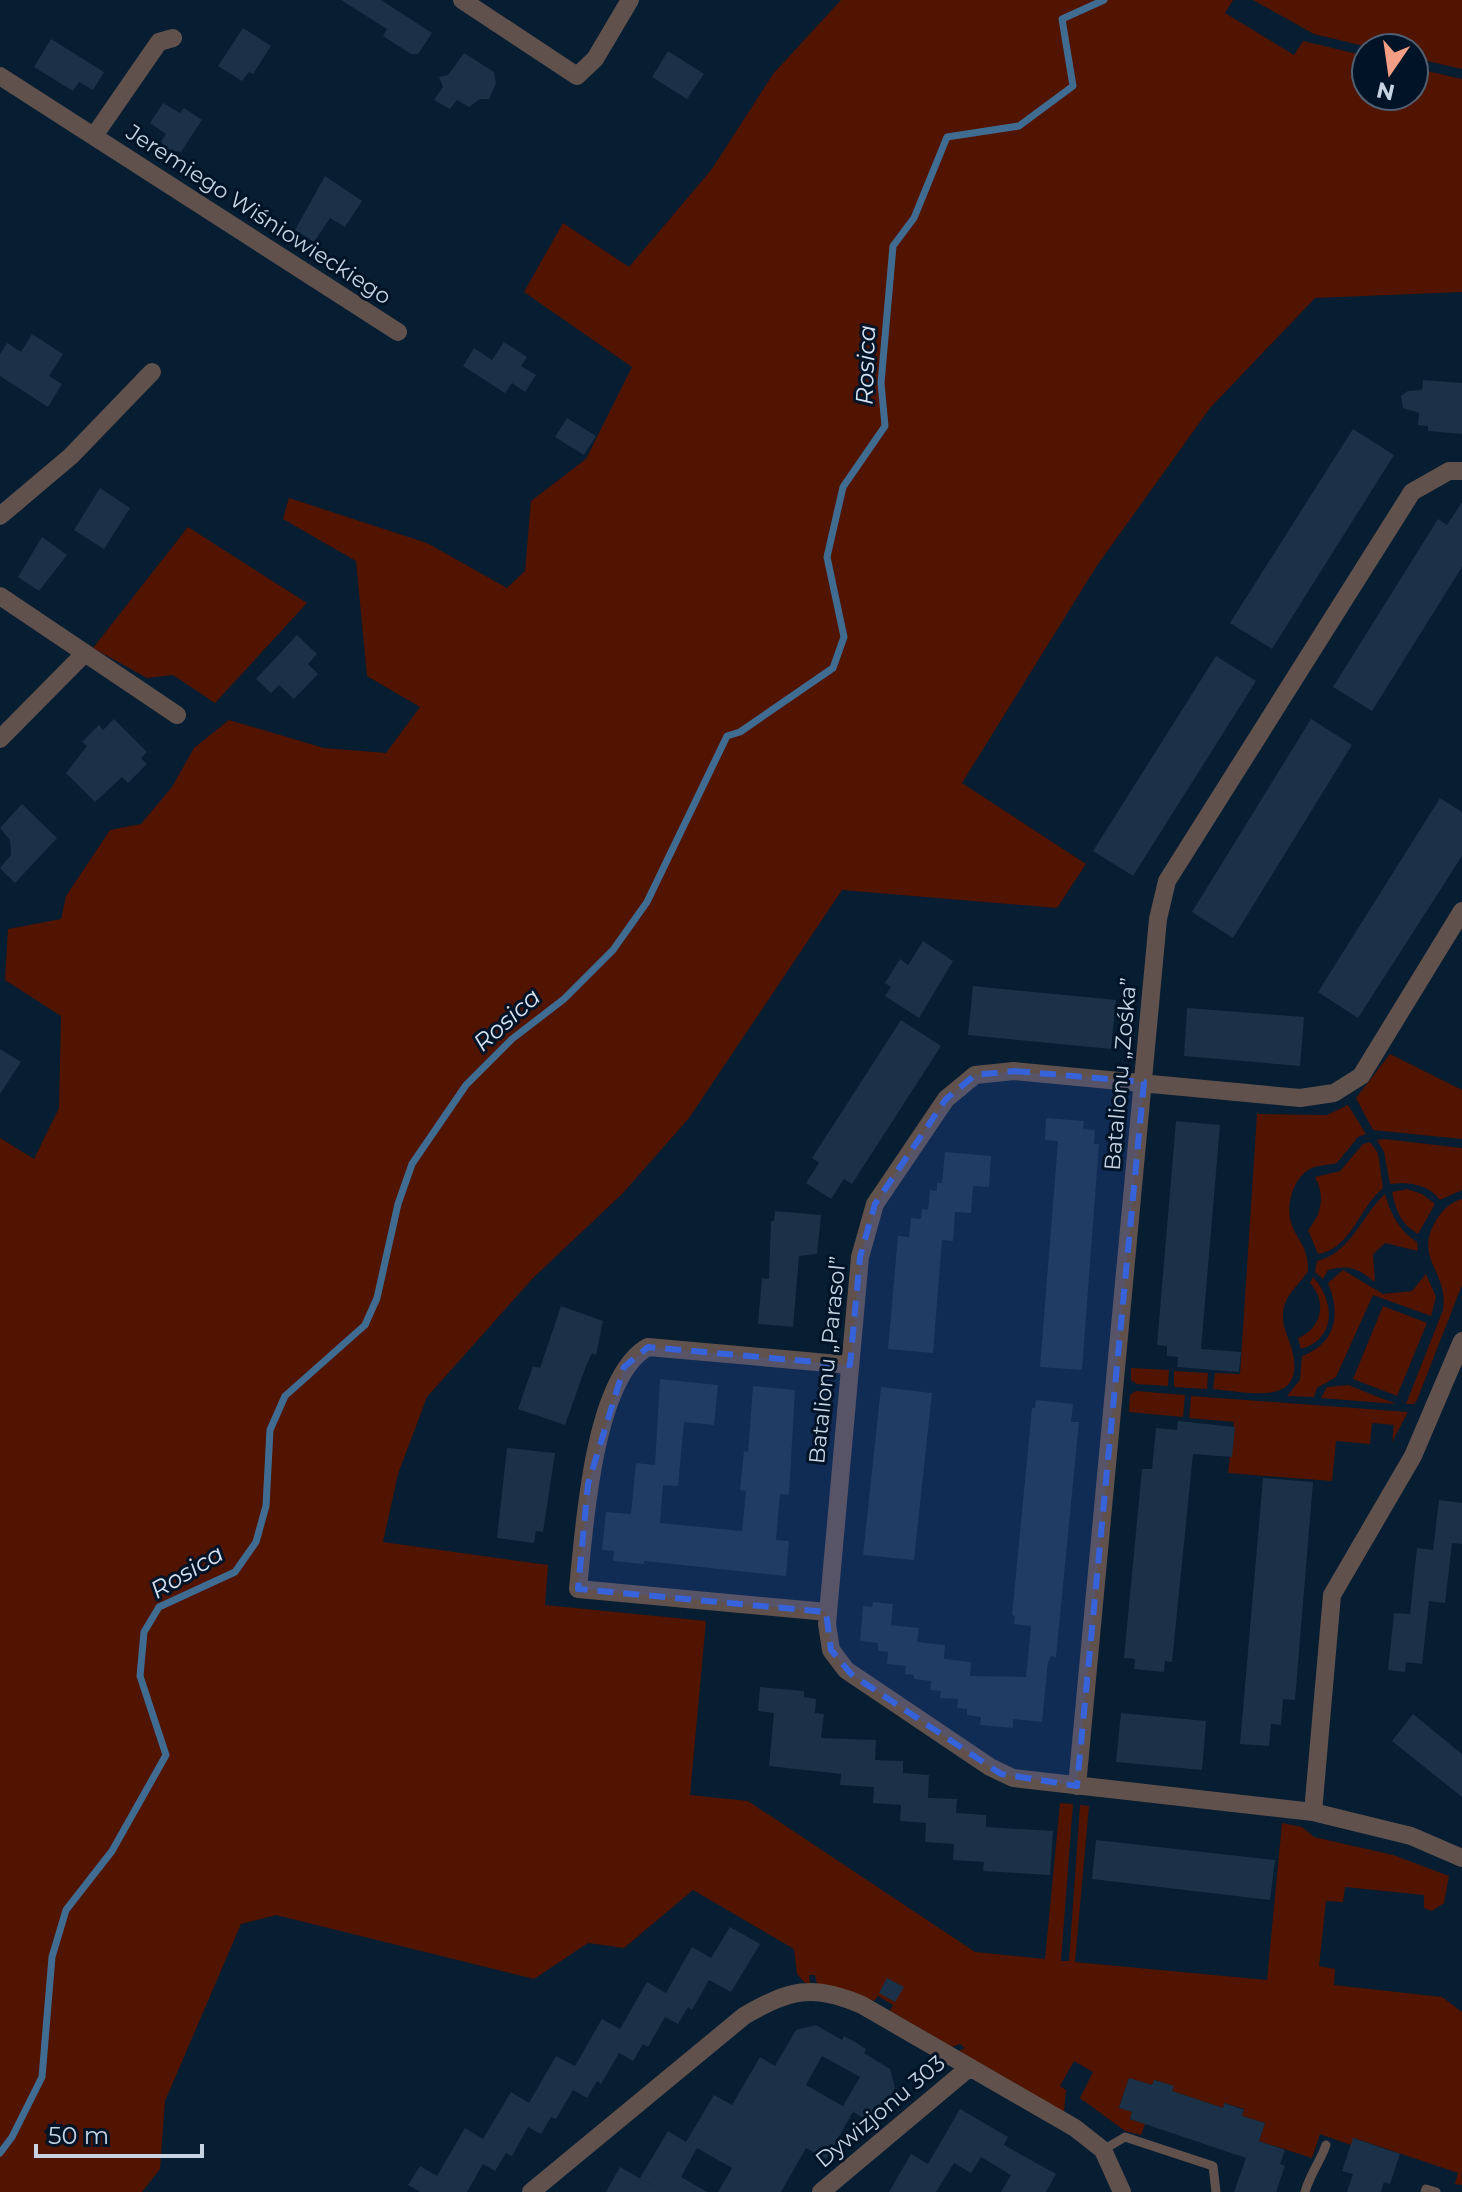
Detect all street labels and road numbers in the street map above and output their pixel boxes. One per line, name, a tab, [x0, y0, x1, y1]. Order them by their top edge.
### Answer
street label: Jeremiego Wiśniowieckiego	[120, 118, 396, 310]
street label: Batalionu „Zośka”	[1099, 976, 1142, 1172]
street label: Batalionu „Parasol”	[803, 1255, 852, 1465]
street label: Dywizjonu 303	[810, 2049, 951, 2173]

